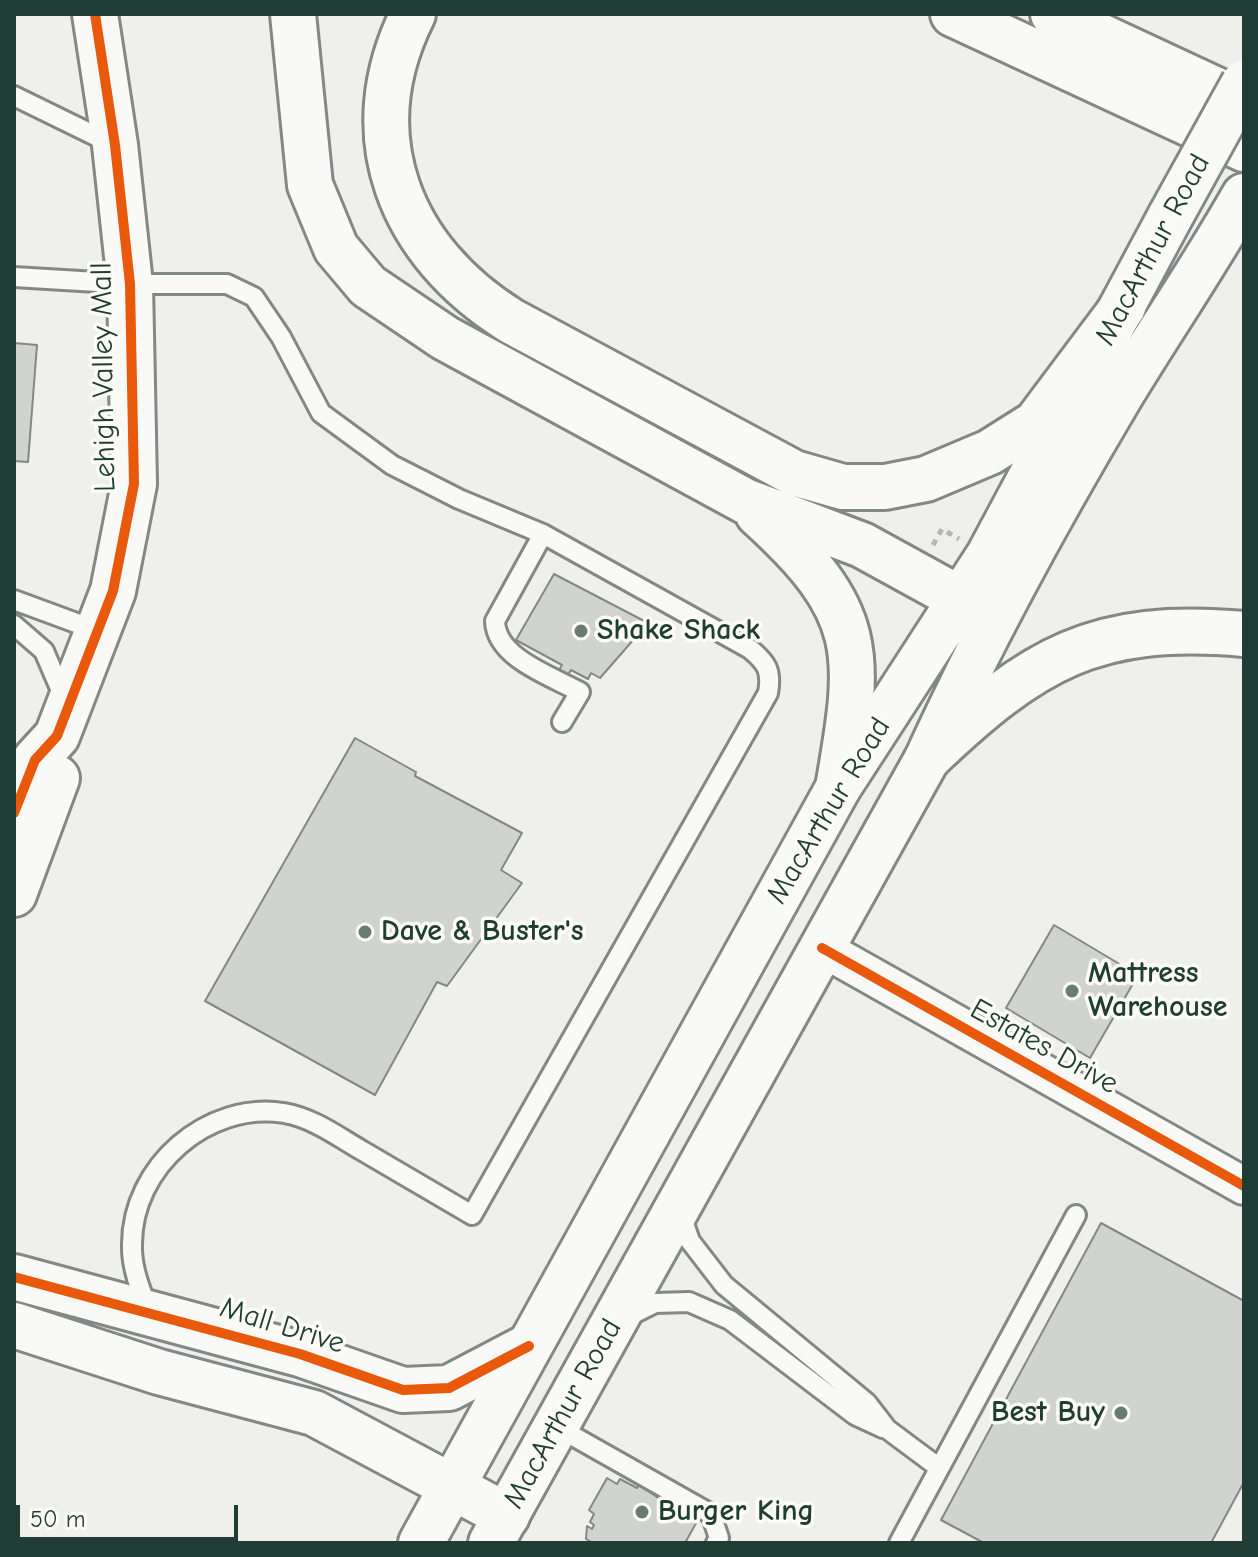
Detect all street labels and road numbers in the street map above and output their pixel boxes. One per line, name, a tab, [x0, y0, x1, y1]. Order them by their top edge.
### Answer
street label: MacArthur Road	[1088, 148, 1218, 352]
street label: Lehigh Valley Mall	[84, 262, 124, 492]
street label: MacArthur Road	[759, 711, 899, 911]
street label: Estates Drive	[964, 992, 1124, 1102]
street label: Mall Drive	[215, 1290, 349, 1362]
street label: MacArthur Road	[496, 1313, 630, 1515]

